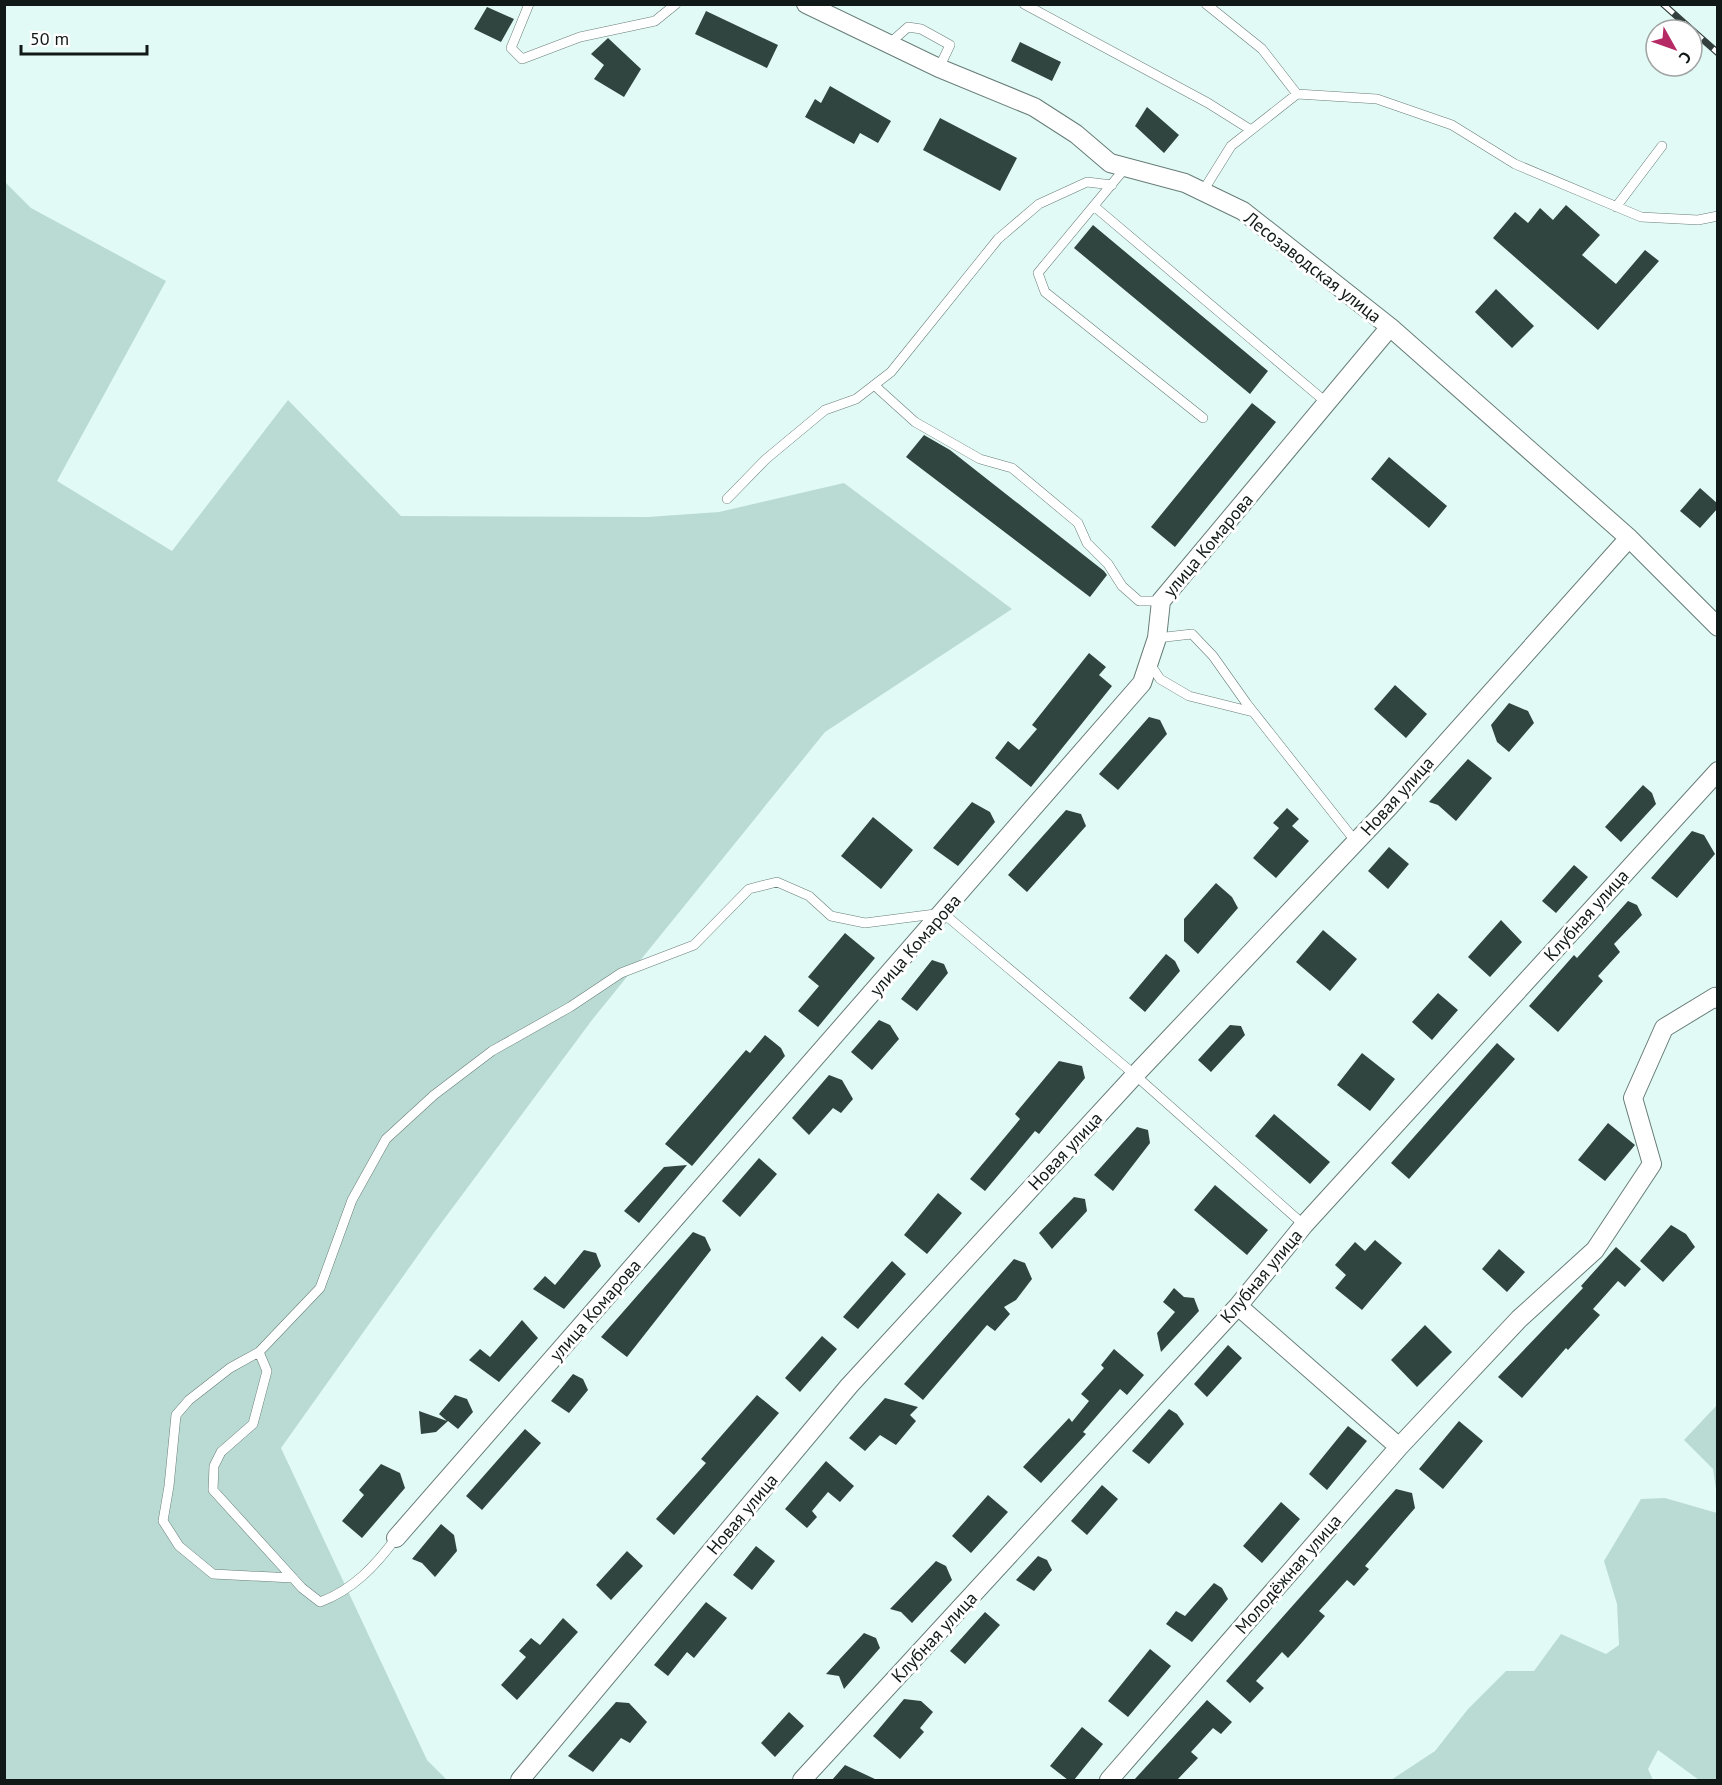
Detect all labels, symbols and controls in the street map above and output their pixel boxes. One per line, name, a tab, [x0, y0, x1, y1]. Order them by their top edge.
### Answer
scale bar	[21, 18, 147, 56]
north arrow	[1644, 18, 1704, 78]
text: 50 m	[30, 27, 69, 50]
text: С	[1675, 48, 1696, 68]
street label: Лесозаводская улица	[1239, 206, 1386, 328]
street label: улица Комарова	[1158, 489, 1258, 601]
street label: Новая улица	[1355, 752, 1439, 840]
street label: Клубная улица	[1539, 864, 1633, 966]
street label: улица Комарова	[864, 889, 966, 1001]
street label: Новая улица	[1023, 1107, 1107, 1195]
street label: Клубная улица	[1215, 1224, 1307, 1328]
street label: улица Комарова	[544, 1254, 646, 1366]
street label: Новая улица	[701, 1469, 783, 1559]
street label: Молодёжная улица	[1230, 1510, 1346, 1638]
street label: Клубная улица	[886, 1587, 982, 1687]

